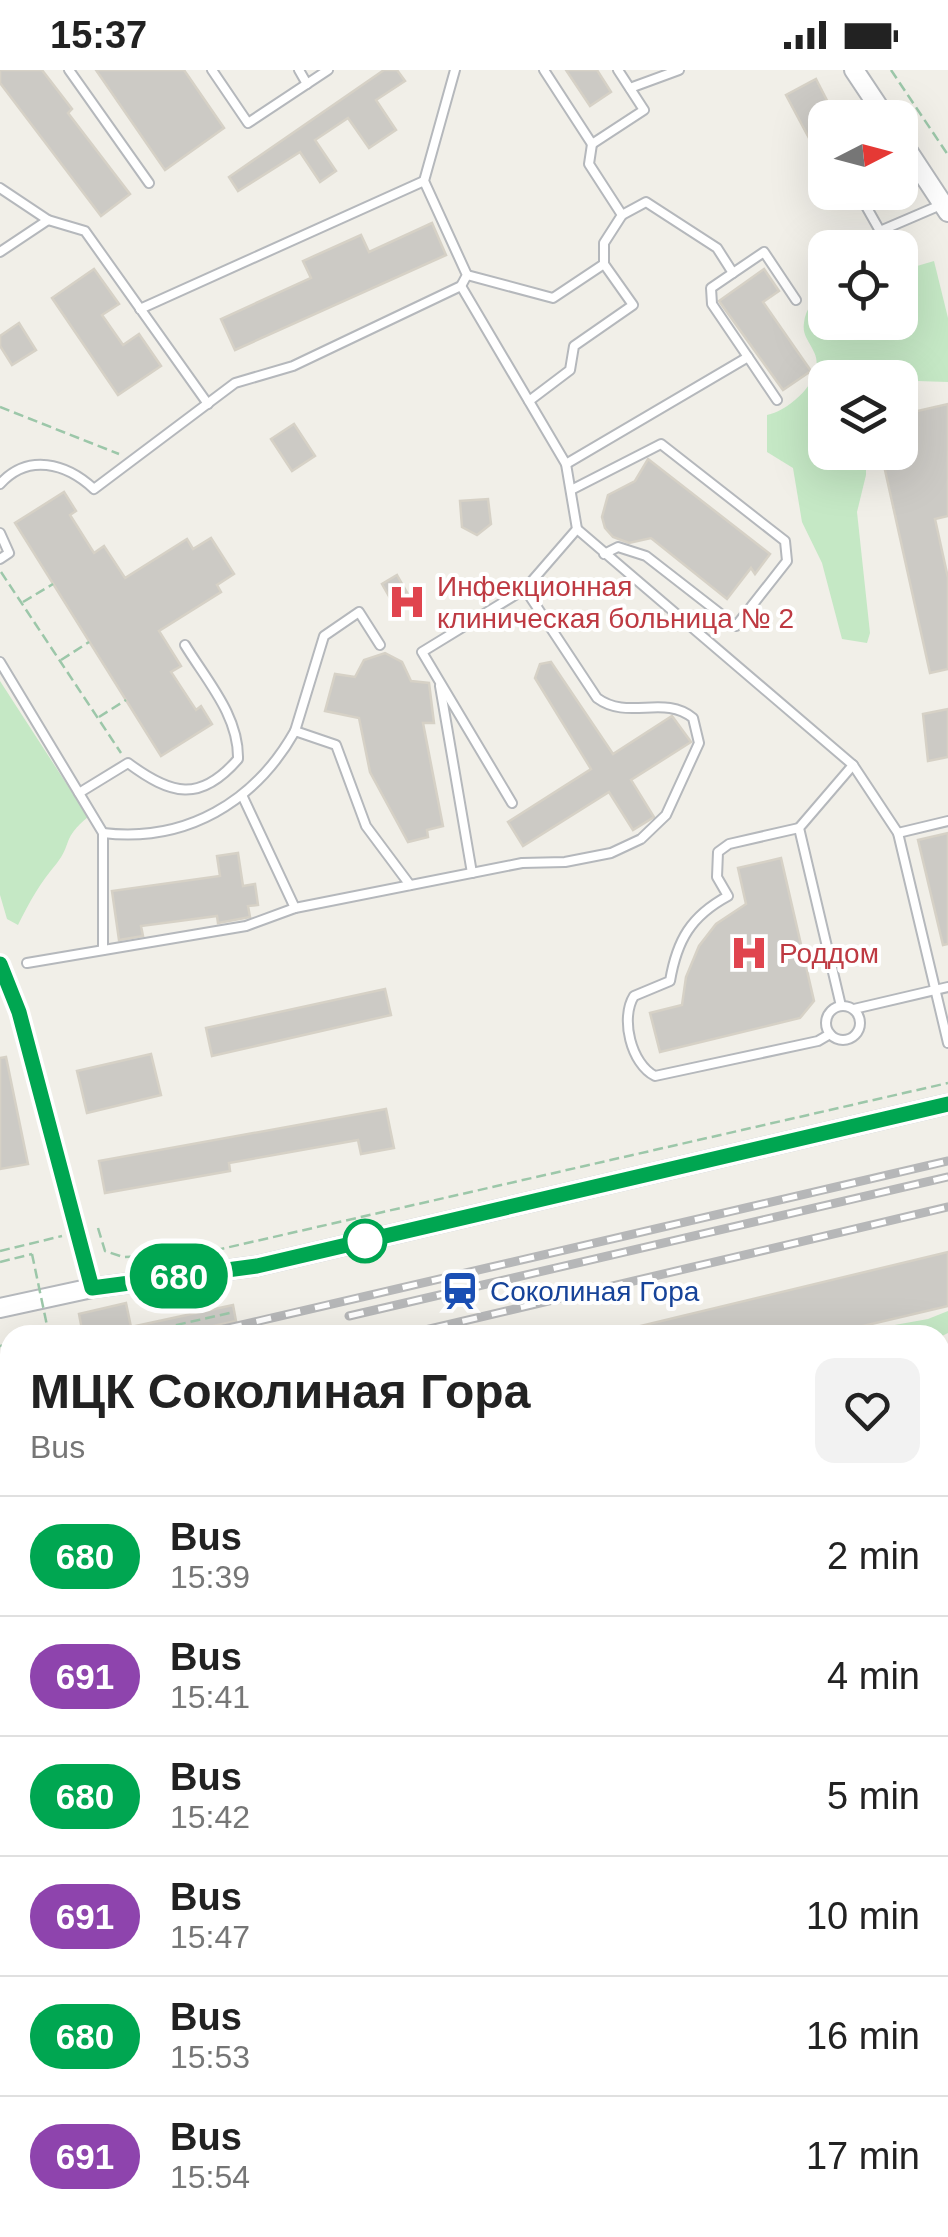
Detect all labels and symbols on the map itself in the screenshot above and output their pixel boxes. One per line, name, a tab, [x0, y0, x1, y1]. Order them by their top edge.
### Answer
north arrow	[808, 100, 918, 210]
place label: Инфекционная клиническая больница № 2	[437, 571, 794, 634]
hospital icon: Инфекционная клиническая больница № 2	[386, 581, 428, 623]
hospital icon: Роддом	[728, 932, 770, 974]
place label: Роддом	[779, 938, 879, 969]
unlabelled marker	[344, 1220, 386, 1262]
line badge: 680	[121, 1244, 236, 1308]
station icon: Соколиная Гора	[439, 1270, 481, 1312]
place label: Соколиная Гора	[490, 1276, 700, 1307]

